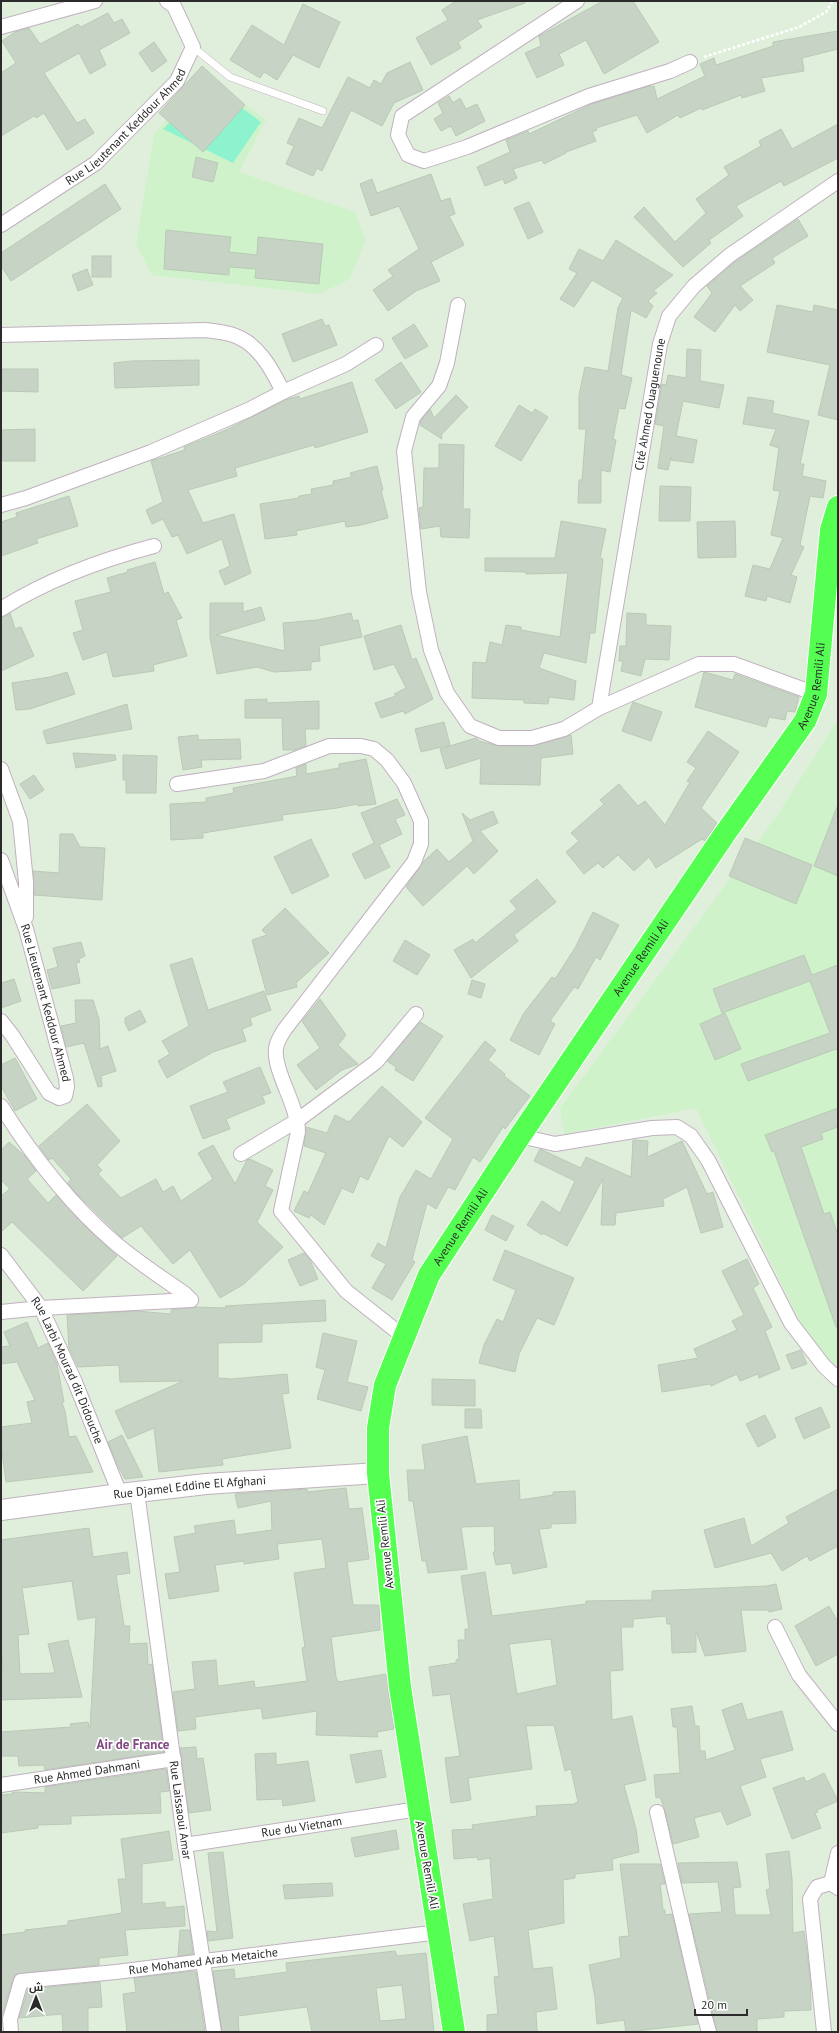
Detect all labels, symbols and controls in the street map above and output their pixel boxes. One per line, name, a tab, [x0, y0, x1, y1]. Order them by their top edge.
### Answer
street label: Rue Lieutenant Keddour Ahmed	[62, 66, 189, 188]
street label: Cité Ahmed Ouaguenoune	[631, 336, 668, 471]
street label: Avenue Remili Ali	[793, 642, 828, 732]
street label: Avenue Remili Ali	[609, 916, 672, 999]
street label: Rue Lieutenant Keddour Ahmed	[18, 922, 74, 1083]
street label: Avenue Remili Ali	[429, 1185, 491, 1268]
street label: Rue Larbi Mourad dit Didouche	[28, 1294, 107, 1446]
street label: Rue Djamel Eddine El Afghani	[112, 1472, 266, 1502]
street label: Avenue Remili Ali	[372, 1499, 397, 1589]
district label: Air de France	[97, 1736, 170, 1753]
street label: Rue Ahmed Dahmani	[33, 1756, 141, 1787]
street label: Rue Laissaoui Amar	[167, 1760, 195, 1861]
street label: Rue du Vietnam	[260, 1813, 343, 1840]
street label: Avenue Remili Ali	[412, 1819, 443, 1910]
street label: Rue Mohamed Arab Metaiche	[128, 1944, 279, 1977]
north arrow	[16, 1977, 56, 2017]
text: ش	[29, 1980, 43, 1994]
scale bar	[695, 1991, 747, 2017]
text: 20 m	[701, 1997, 727, 2012]

